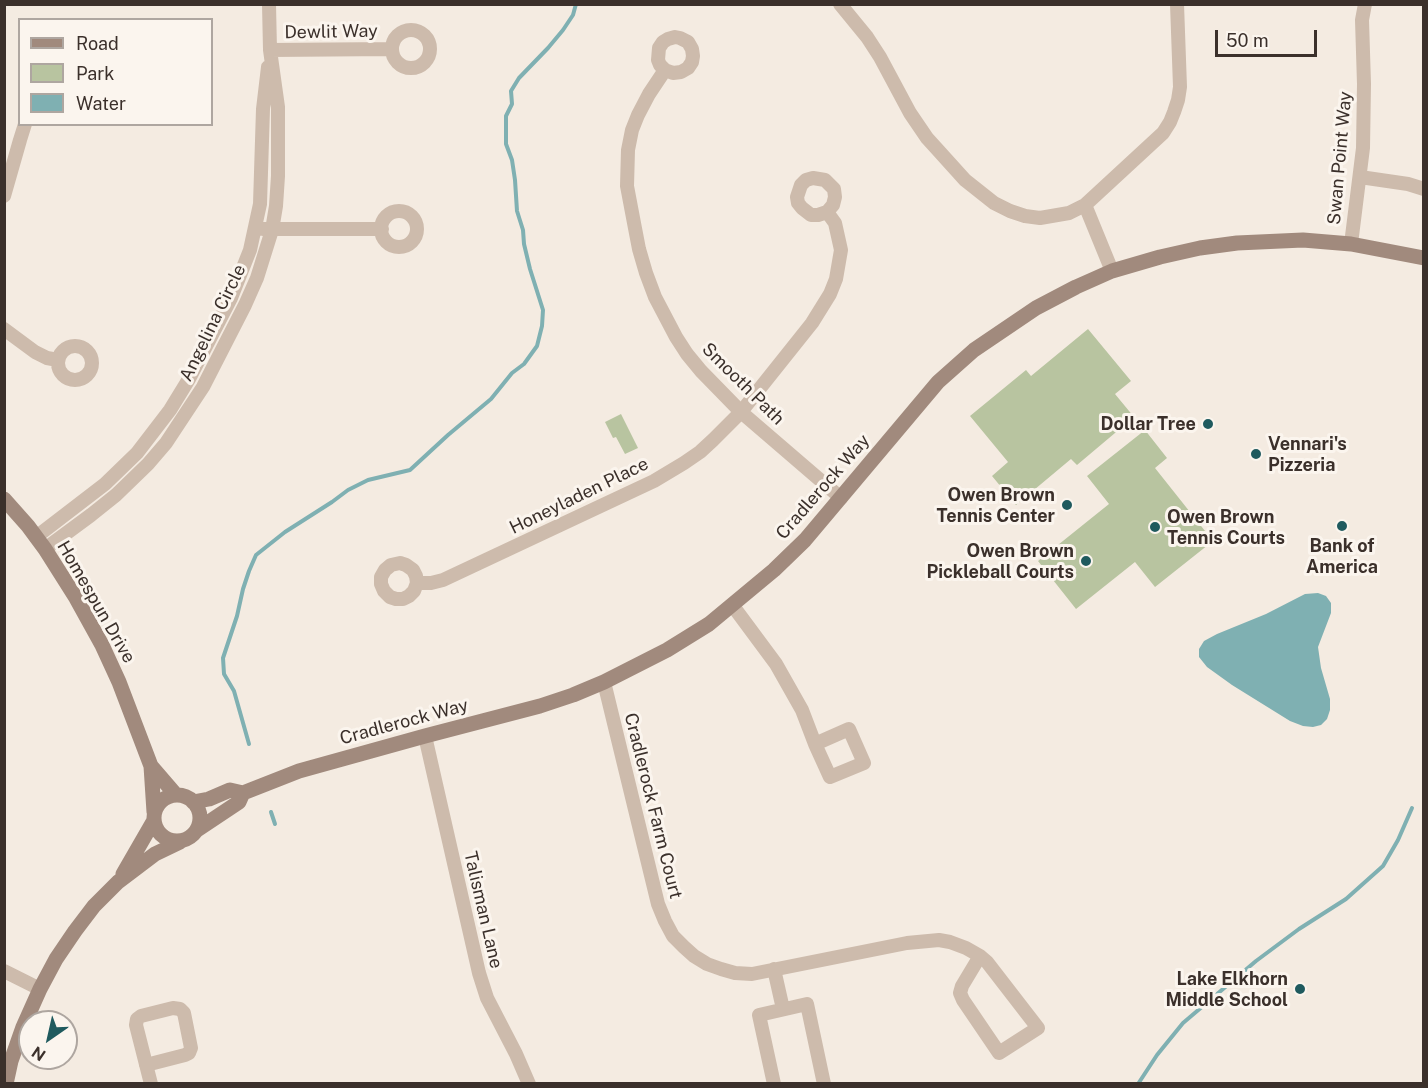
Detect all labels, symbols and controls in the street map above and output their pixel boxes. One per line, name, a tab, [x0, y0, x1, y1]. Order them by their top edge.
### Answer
legend	[18, 18, 213, 126]
scale bar	[1218, 18, 1320, 56]
street label: Dewlit Way	[284, 20, 378, 44]
text: 50 m	[1226, 30, 1269, 51]
text: Road	[76, 33, 119, 54]
text: Park	[76, 63, 114, 84]
street label: Swan Point Way	[1323, 90, 1357, 226]
text: Water	[76, 93, 126, 114]
street label: Angelina Circle	[175, 261, 251, 385]
street label: Smooth Path	[697, 338, 789, 430]
place label: Dollar Tree	[1101, 413, 1196, 435]
marker: Dollar Tree	[1201, 417, 1215, 431]
street label: Cradlerock Way	[772, 430, 874, 544]
place label: Vennari's Pizzeria	[1268, 433, 1347, 476]
marker: Vennari's Pizzeria	[1249, 447, 1263, 461]
street label: Honeyladen Place	[506, 453, 652, 539]
place label: Owen Brown Tennis Center	[937, 484, 1055, 526]
marker: Owen Brown Tennis Center	[1060, 498, 1074, 512]
place label: Owen Brown Tennis Courts	[1167, 506, 1285, 548]
marker: Bank of America	[1335, 519, 1349, 533]
marker: Owen Brown Tennis Courts	[1148, 520, 1162, 534]
place label: Bank of America	[1306, 535, 1378, 578]
street label: Homespun Drive	[52, 537, 140, 667]
place label: Owen Brown Pickleball Courts	[926, 540, 1074, 582]
marker: Owen Brown Pickleball Courts	[1079, 554, 1093, 568]
street label: Cradlerock Way	[337, 694, 471, 750]
street label: Cradlerock Farm Court	[619, 711, 687, 901]
street label: Talisman Lane	[459, 849, 507, 971]
place label: Lake Elkhorn Middle School	[1165, 968, 1288, 1010]
marker: Lake Elkhorn Middle School	[1293, 982, 1307, 996]
north arrow	[18, 1010, 78, 1070]
text: N	[28, 1042, 49, 1065]

